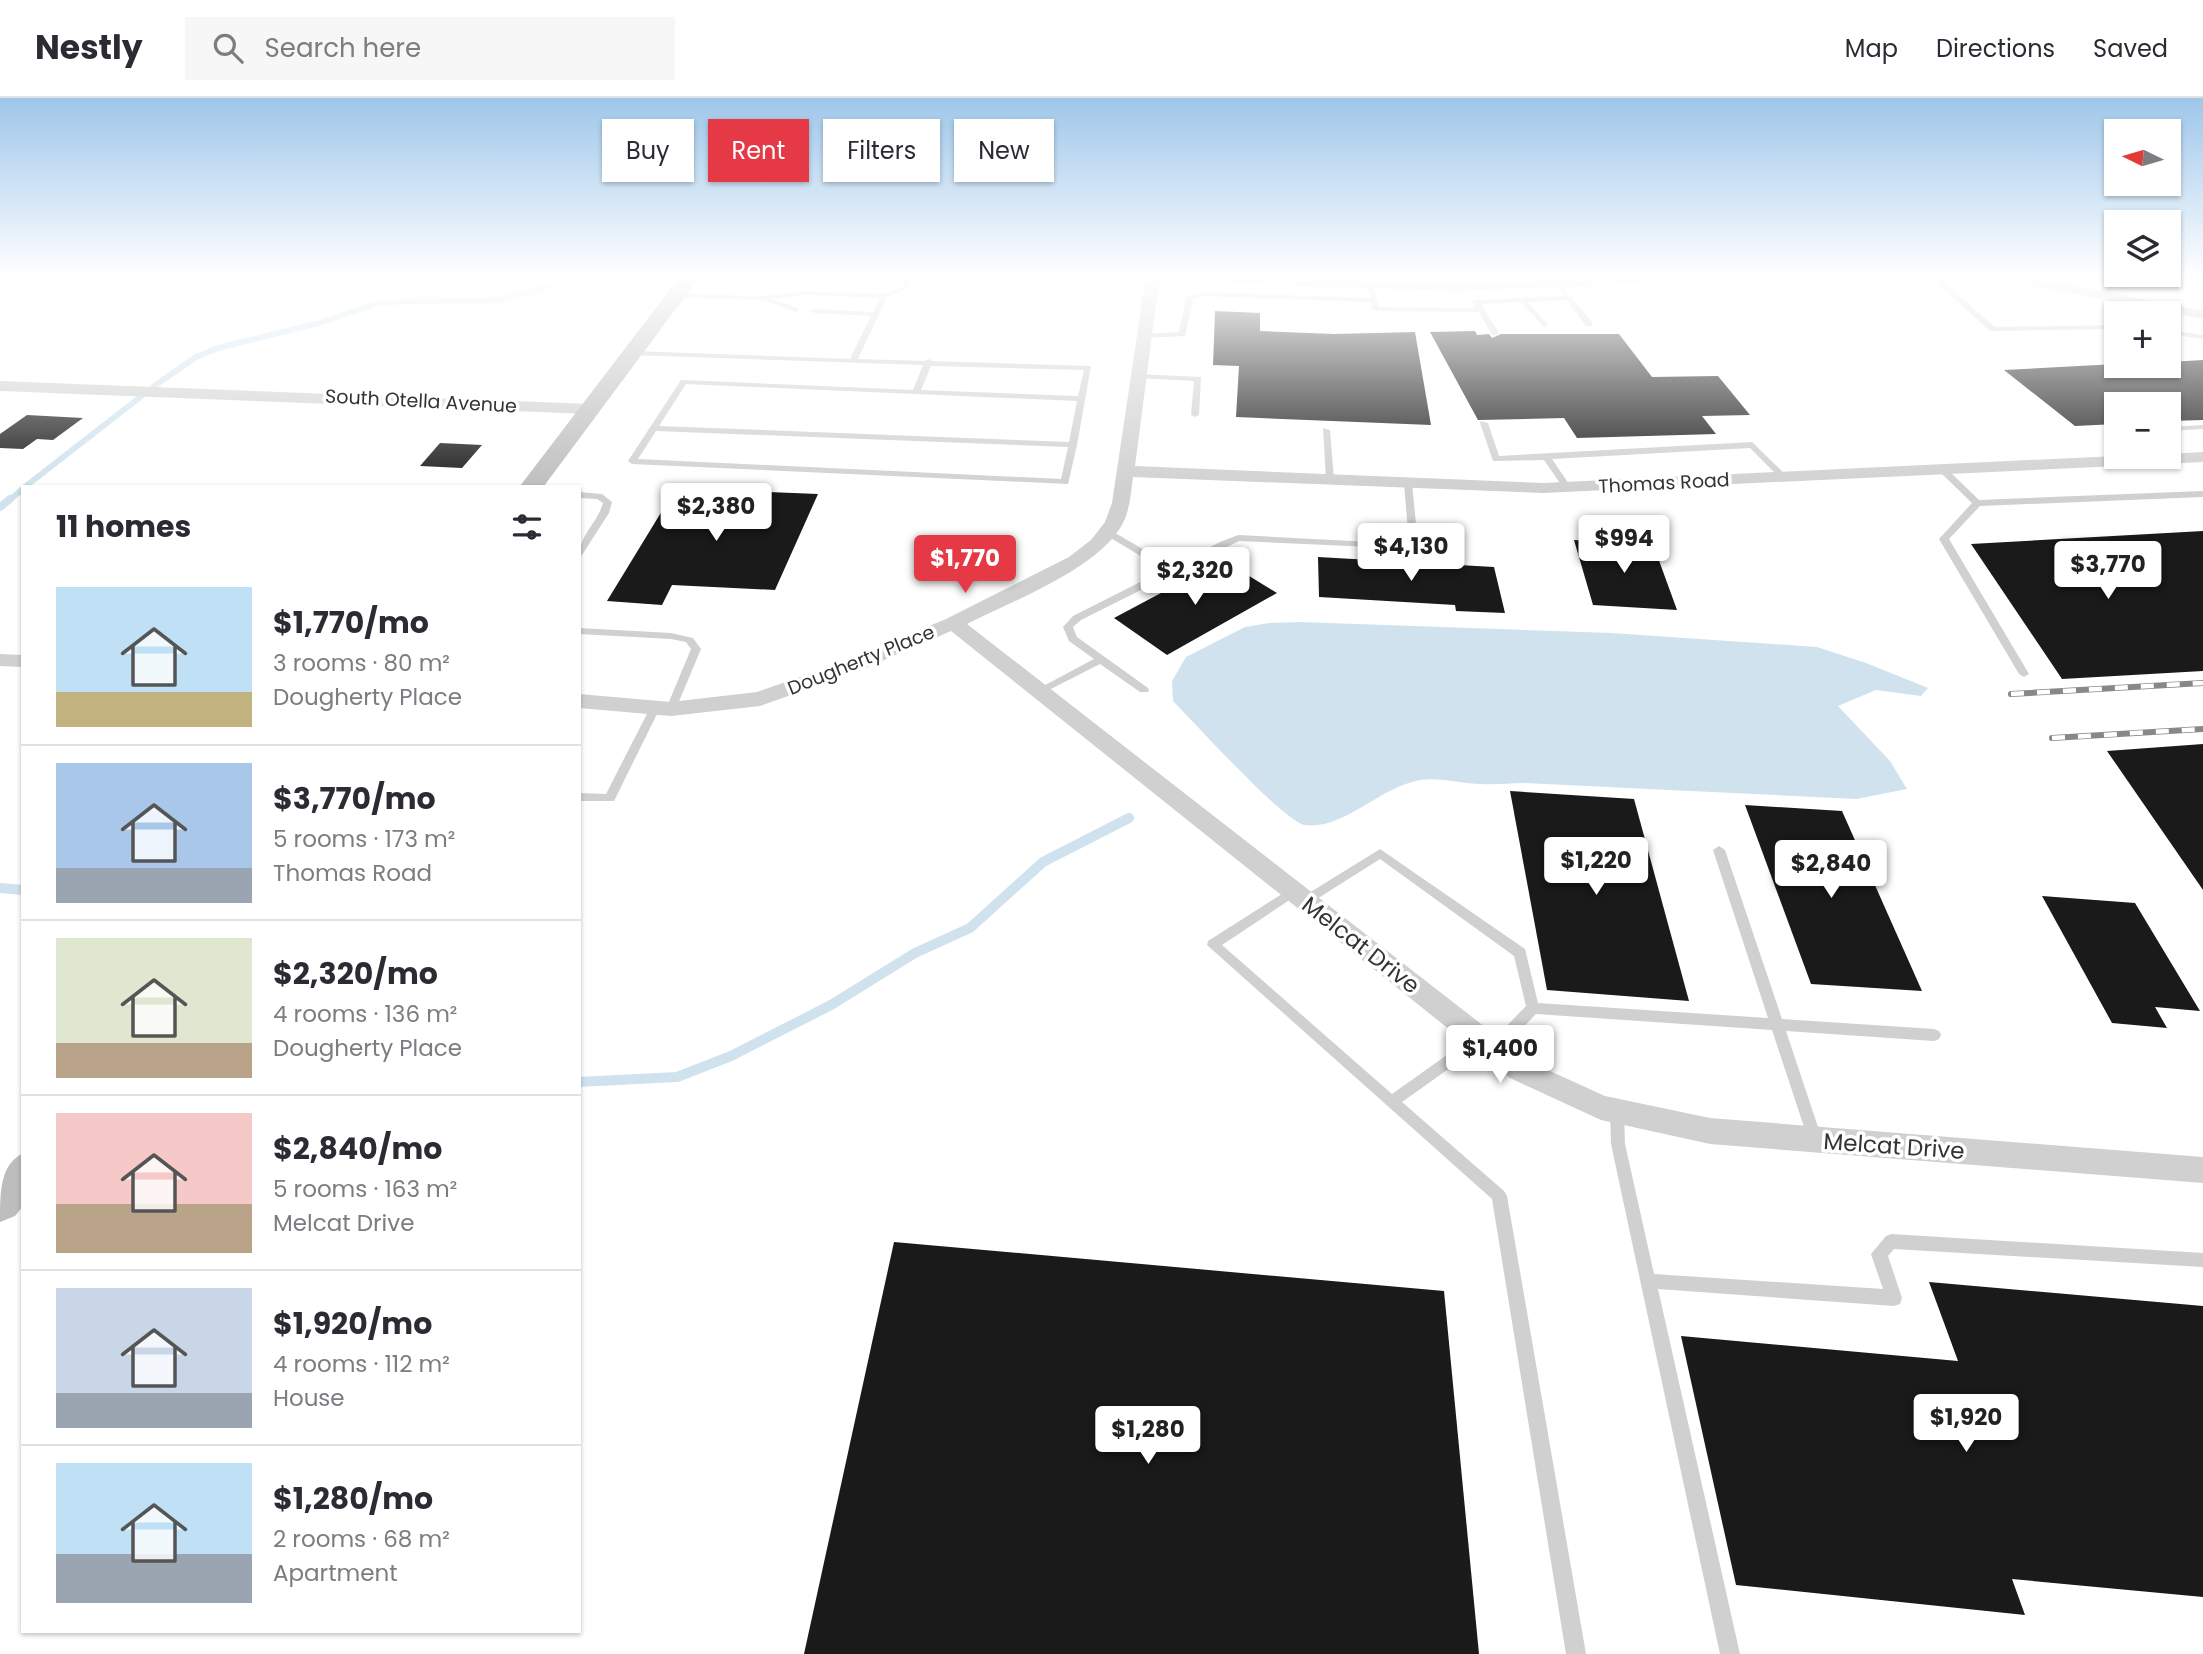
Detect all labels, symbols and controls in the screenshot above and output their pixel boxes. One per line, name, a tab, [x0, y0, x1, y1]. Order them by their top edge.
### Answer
search box	[185, 17, 675, 80]
text: Nestly	[35, 24, 143, 71]
icon: search	[209, 29, 247, 67]
text: Search here	[265, 30, 421, 66]
text: Map	[1845, 32, 1898, 65]
text: Directions	[1936, 32, 2055, 65]
text: Saved	[2093, 32, 2168, 65]
chip: Buy	[602, 119, 694, 182]
chip: Rent	[708, 119, 809, 182]
chip: Filters	[823, 119, 940, 182]
chip: New	[954, 119, 1054, 182]
north arrow	[2104, 119, 2180, 196]
map controls	[2104, 119, 2181, 469]
button: layers	[2104, 210, 2181, 287]
button: +	[2104, 301, 2181, 378]
street label: South Otella Avenue	[324, 382, 518, 420]
button: −	[2104, 392, 2181, 469]
street label: Thomas Road	[1598, 466, 1730, 500]
pin: $2,380	[659, 484, 773, 543]
text: $2,380	[677, 490, 755, 522]
text: 11 homes	[56, 505, 191, 548]
icon: filters	[508, 508, 546, 546]
pin: $994	[1583, 516, 1665, 575]
text: $994	[1595, 522, 1654, 554]
pin: $4,130	[1354, 524, 1468, 583]
text: $4,130	[1374, 530, 1448, 562]
pin: $1,770	[908, 536, 1022, 595]
text: $1,770	[930, 542, 1000, 574]
pin: $3,770	[2051, 542, 2165, 601]
pin: $2,320	[1138, 547, 1252, 607]
text: $3,770	[2070, 548, 2146, 580]
text: $2,320	[1157, 554, 1233, 586]
text: $1,770/mo	[273, 601, 429, 644]
icon: home	[112, 615, 196, 699]
street label: Dougherty Place	[784, 618, 938, 702]
text: 3 rooms · 80 m²	[273, 647, 450, 679]
text: Dougherty Place	[273, 681, 462, 713]
text: $3,770/mo	[273, 777, 436, 820]
icon: home	[112, 791, 196, 875]
text: 5 rooms · 173 m²	[273, 823, 455, 855]
pin: $1,220	[1539, 838, 1653, 897]
pin: $2,840	[1774, 840, 1888, 900]
text: $1,220	[1560, 844, 1632, 876]
text: $2,840	[1791, 847, 1871, 879]
text: Thomas Road	[273, 857, 432, 889]
street label: Melcat Drive	[1295, 889, 1427, 1001]
text: $2,320/mo	[273, 952, 438, 995]
icon: home	[112, 966, 196, 1050]
text: 4 rooms · 136 m²	[273, 998, 457, 1030]
pin: $1,400	[1443, 1026, 1557, 1085]
text: Dougherty Place	[273, 1032, 462, 1064]
text: $1,400	[1462, 1032, 1538, 1064]
street label: Melcat Drive	[1822, 1125, 1966, 1167]
text: $2,840/mo	[273, 1127, 442, 1170]
icon: home	[112, 1141, 196, 1225]
text: 5 rooms · 163 m²	[273, 1173, 457, 1205]
text: Melcat Drive	[273, 1207, 414, 1239]
text: $1,920/mo	[273, 1302, 432, 1345]
icon: home	[112, 1316, 196, 1400]
text: 4 rooms · 112 m²	[273, 1348, 450, 1380]
text: House	[273, 1382, 345, 1414]
pin: $1,920	[1909, 1394, 2023, 1454]
text: $1,920	[1930, 1401, 2002, 1433]
pin: $1,280	[1091, 1406, 1205, 1466]
text: $1,280	[1111, 1413, 1185, 1445]
text: $1,280/mo	[273, 1477, 433, 1520]
icon: home	[112, 1491, 196, 1575]
text: 2 rooms · 68 m²	[273, 1523, 450, 1555]
text: Apartment	[273, 1557, 398, 1589]

